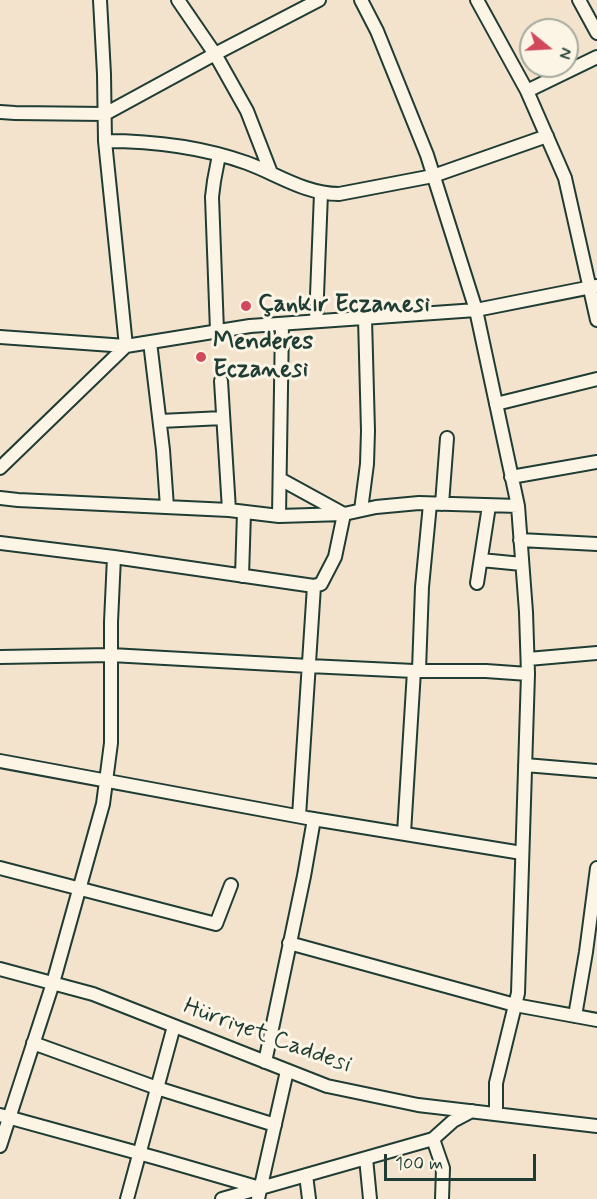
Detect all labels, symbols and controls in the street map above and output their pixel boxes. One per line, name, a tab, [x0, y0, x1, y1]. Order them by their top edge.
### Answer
north arrow	[519, 18, 579, 78]
text: N	[553, 45, 576, 61]
place label: Çankır Eczanesi	[258, 292, 430, 320]
marker: Çankır Eczanesi	[239, 299, 253, 313]
place label: Menderes Eczanesi	[213, 329, 313, 385]
marker: Menderes Eczanesi	[194, 350, 208, 364]
street label: Hürriyet Caddesi	[179, 993, 355, 1081]
scale bar	[387, 1142, 538, 1180]
text: 100 m	[395, 1152, 443, 1176]

